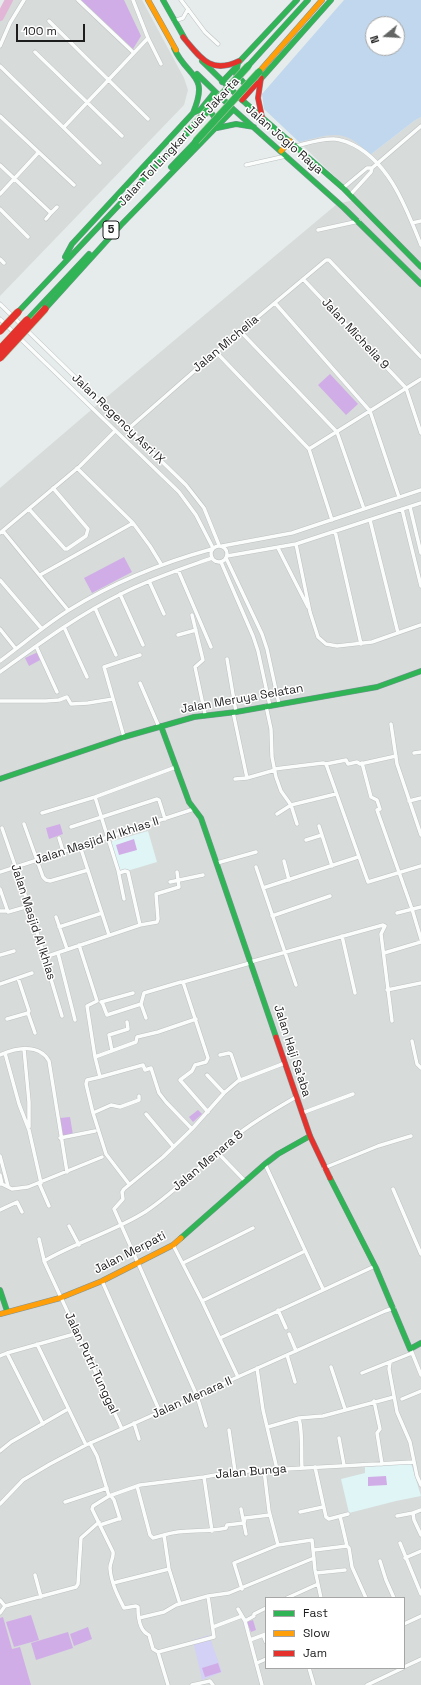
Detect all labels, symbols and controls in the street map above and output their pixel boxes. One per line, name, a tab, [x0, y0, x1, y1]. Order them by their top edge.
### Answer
scale bar	[18, 16, 87, 42]
north arrow	[365, 16, 405, 56]
text: 100 m	[23, 23, 57, 39]
text: N	[367, 34, 382, 45]
street label: Jalan Tol Lingkar Luar Jakarta	[115, 75, 243, 209]
street label: Jalan Joglo Raya	[242, 102, 326, 178]
road number: 5	[103, 221, 119, 239]
street label: Jalan Michelia 9	[318, 295, 392, 373]
street label: Jalan Michelia	[190, 312, 262, 376]
street label: Jalan Regency Asri IX	[69, 371, 167, 467]
street label: Jalan Meruya Selatan	[180, 681, 304, 717]
street label: Jalan Masjid Al Ikhlas II	[33, 814, 161, 868]
street label: Jalan Masjid Al Ikhlas	[8, 862, 58, 982]
street label: Jalan Haji Sa'aba	[270, 1003, 314, 1099]
street label: Jalan Menara 8	[170, 1127, 246, 1195]
street label: Jalan Merpati	[92, 1229, 168, 1277]
street label: Jalan Putri Tunggal	[61, 1310, 121, 1416]
street label: Jalan Menara II	[150, 1374, 234, 1422]
street label: Jalan Bunga	[215, 1462, 287, 1482]
legend	[265, 1597, 405, 1669]
text: Fast	[303, 1605, 328, 1621]
text: Slow	[303, 1625, 330, 1641]
text: Jam	[303, 1645, 327, 1661]

